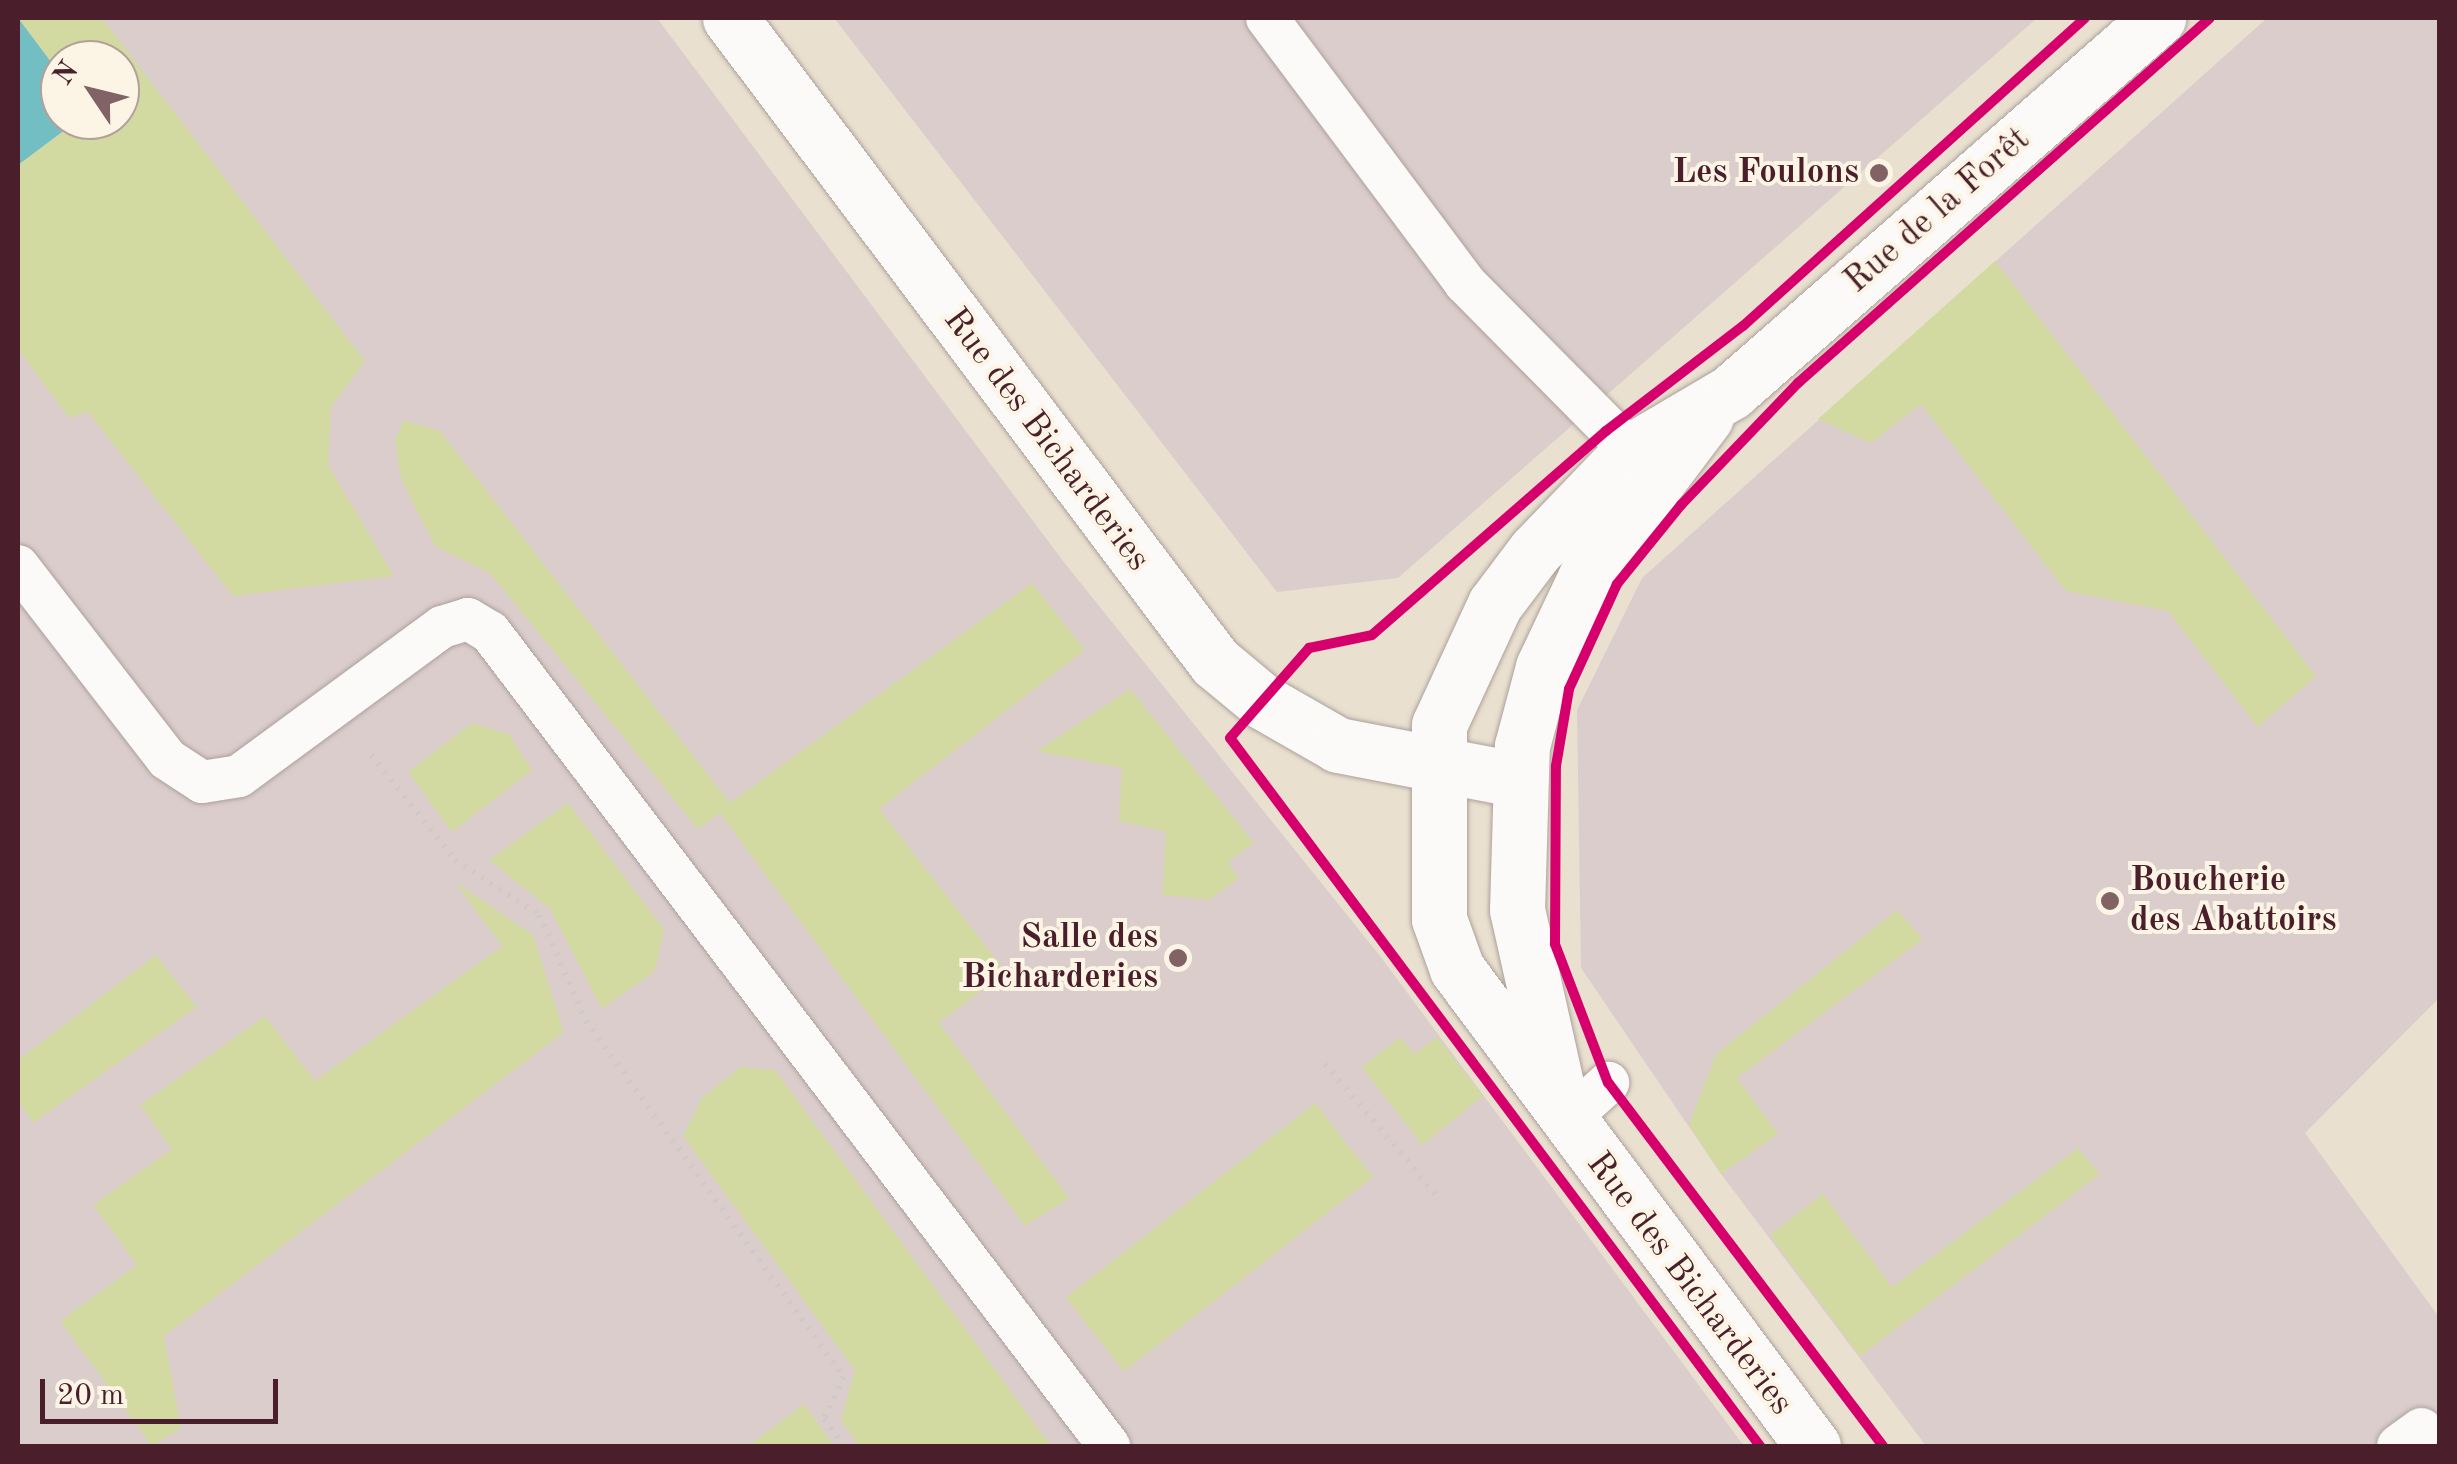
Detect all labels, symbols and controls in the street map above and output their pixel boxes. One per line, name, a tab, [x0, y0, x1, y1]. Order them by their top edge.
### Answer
north arrow	[40, 40, 140, 140]
text: N	[49, 57, 85, 91]
street label: Rue de la Forêt	[1837, 119, 2039, 303]
place label: Les Foulons	[1672, 152, 1859, 194]
marker: Les Foulons	[1868, 162, 1890, 184]
street label: Rue des Bicharderies	[934, 300, 1158, 580]
place label: Boucherie des Abattoirs	[2130, 860, 2337, 942]
marker: Boucherie des Abattoirs	[2099, 890, 2121, 912]
place label: Salle des Bicharderies	[961, 917, 1158, 999]
marker: Salle des Bicharderies	[1167, 947, 1189, 969]
street label: Rue des Bicharderies	[1577, 1144, 1801, 1424]
scale bar	[45, 1359, 282, 1421]
text: 20 m	[57, 1381, 124, 1411]

